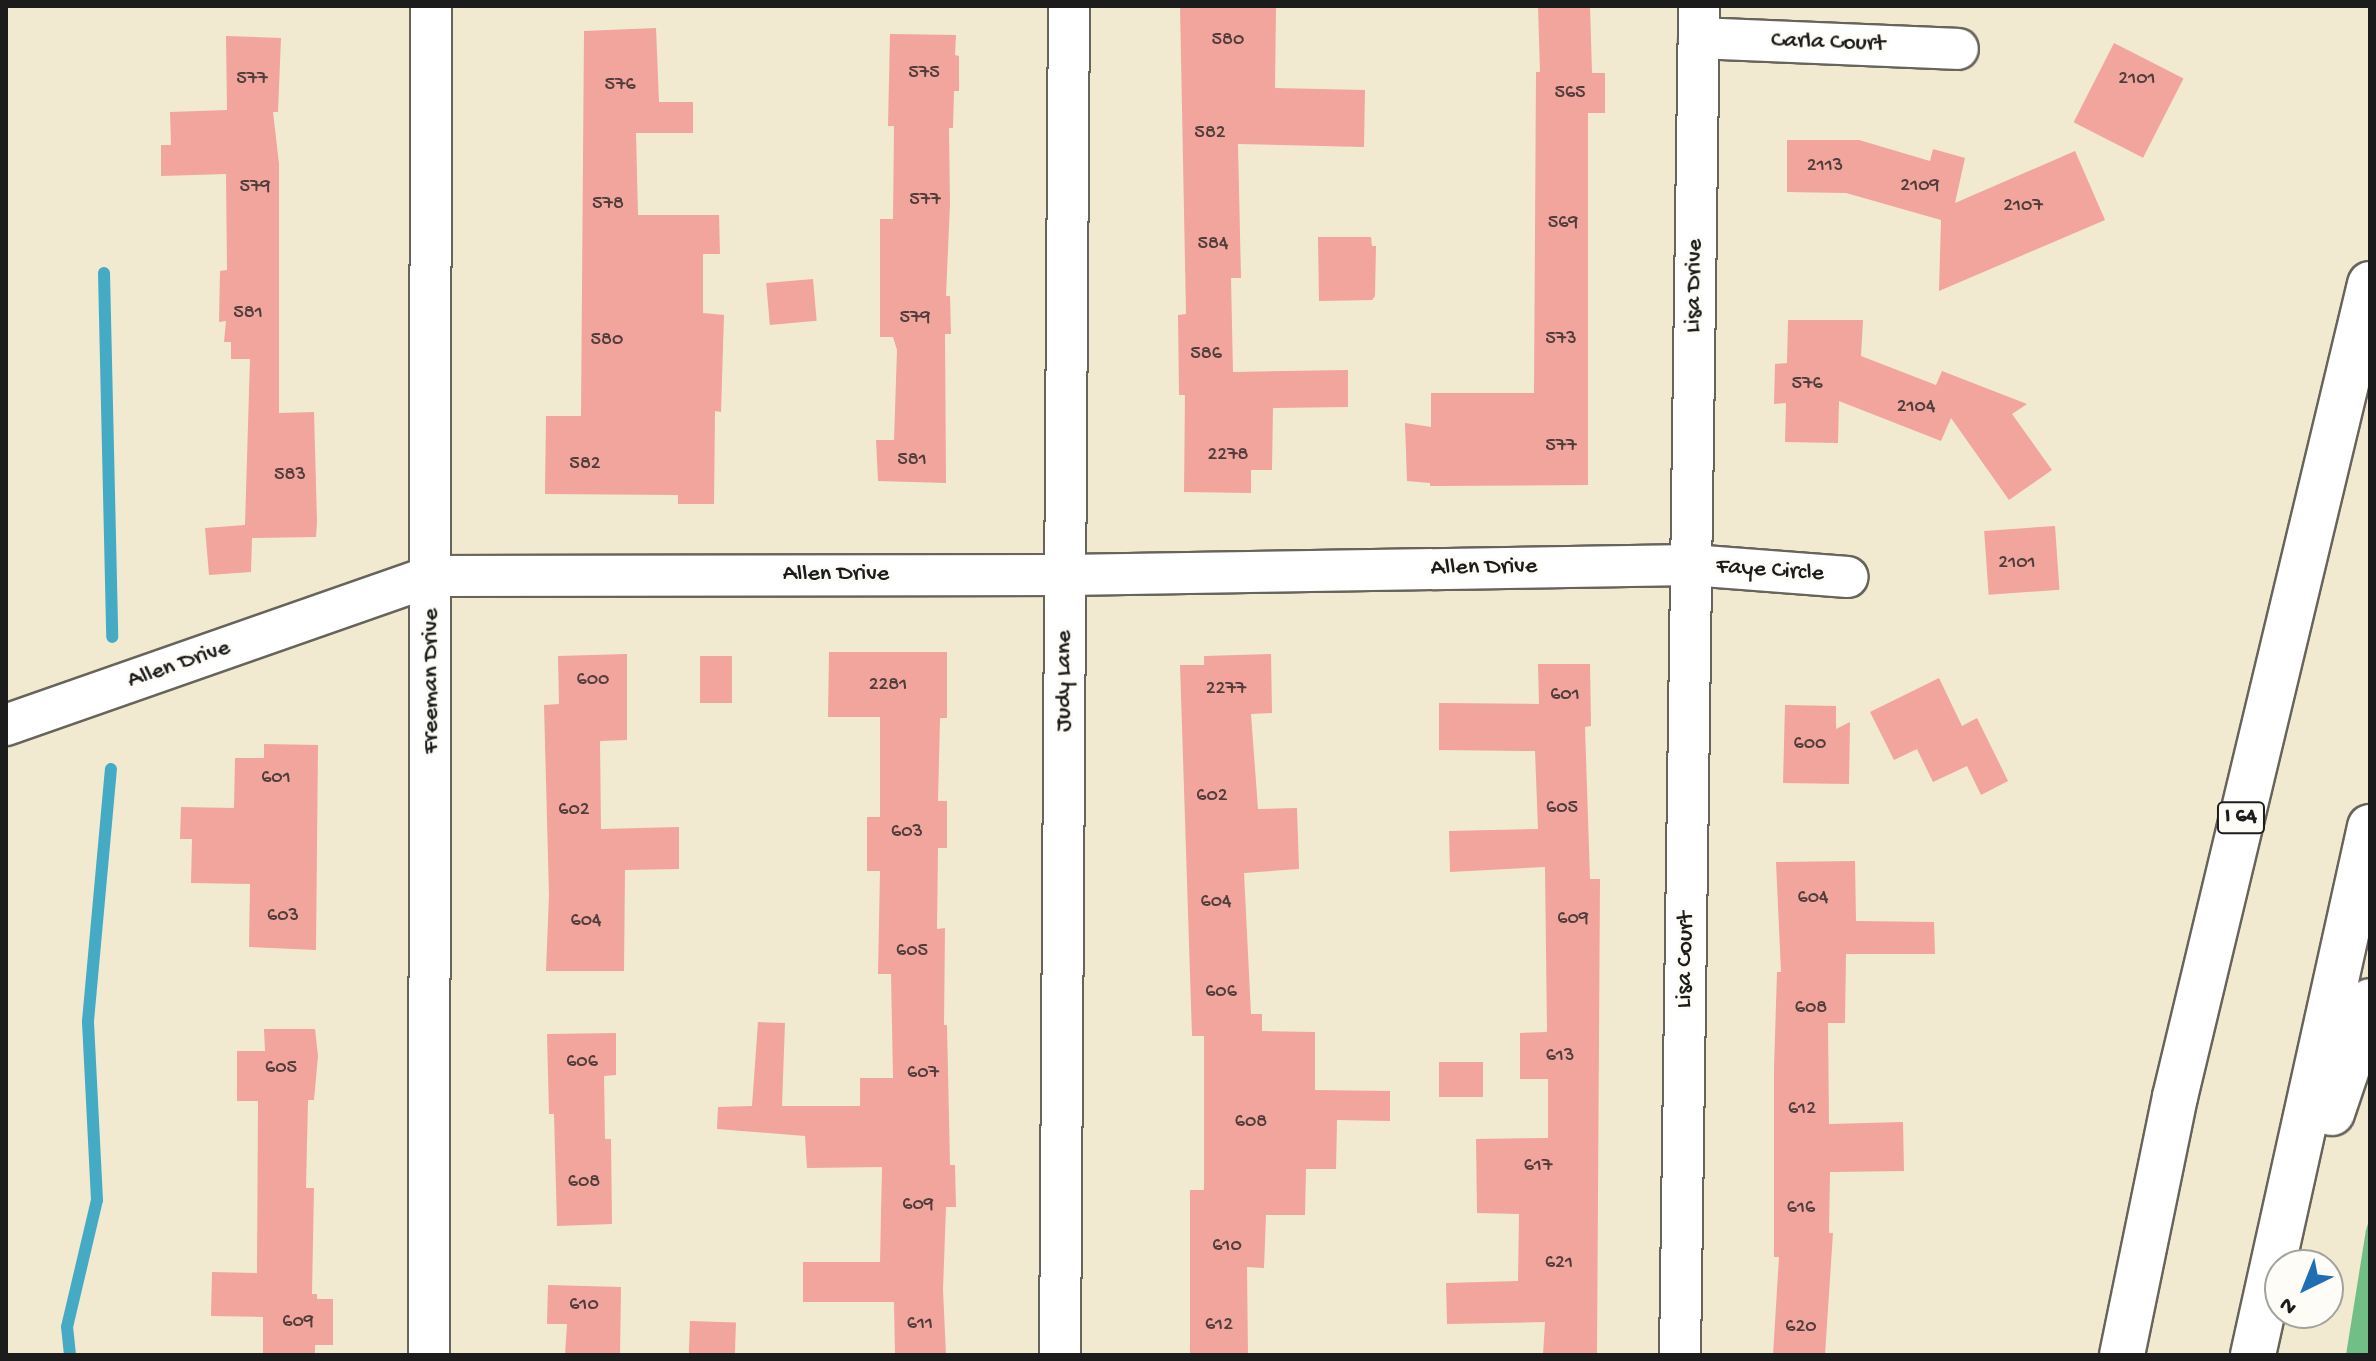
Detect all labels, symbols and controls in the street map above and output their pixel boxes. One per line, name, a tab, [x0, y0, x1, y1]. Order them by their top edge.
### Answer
street label: Carla Court	[1770, 27, 1886, 59]
house number: 580	[1212, 28, 1244, 52]
house number: 575	[908, 61, 940, 85]
house number: 577	[236, 67, 268, 91]
house number: 2101	[2118, 67, 2156, 91]
house number: 576	[604, 73, 636, 97]
house number: 565	[1554, 81, 1586, 105]
house number: 582	[1194, 121, 1226, 145]
house number: 2113	[1807, 154, 1843, 178]
house number: 2109	[1900, 174, 1940, 198]
house number: 579	[240, 175, 270, 199]
house number: 577	[909, 188, 941, 212]
house number: 578	[592, 192, 624, 216]
house number: 2107	[2003, 194, 2043, 218]
house number: 569	[1548, 211, 1578, 235]
house number: 584	[1198, 232, 1228, 256]
street label: Lisa Drive	[1680, 239, 1710, 333]
house number: 581	[233, 301, 263, 325]
house number: 579	[900, 306, 930, 330]
house number: 573	[1545, 327, 1577, 351]
house number: 580	[591, 328, 623, 352]
house number: 586	[1190, 342, 1222, 366]
house number: 576	[1791, 372, 1823, 396]
house number: 2104	[1897, 395, 1935, 419]
house number: 577	[1545, 434, 1577, 458]
house number: 2278	[1208, 443, 1248, 467]
house number: 581	[897, 448, 927, 472]
house number: 582	[569, 452, 601, 476]
house number: 583	[274, 463, 306, 487]
house number: 2101	[1998, 551, 2036, 575]
street label: Allen Drive	[1431, 553, 1537, 583]
street label: Faye Circle	[1715, 553, 1825, 589]
street label: Allen Drive	[783, 561, 889, 589]
street label: Freeman Drive	[418, 608, 446, 754]
street label: Judy Lane	[1051, 630, 1079, 732]
street label: Allen Drive	[124, 634, 234, 696]
house number: 600	[577, 668, 609, 692]
house number: 2281	[869, 673, 907, 697]
house number: 2277	[1206, 677, 1246, 701]
house number: 601	[1550, 683, 1580, 707]
house number: 600	[1794, 732, 1826, 756]
house number: 601	[261, 766, 291, 790]
house number: 602	[1196, 784, 1228, 808]
house number: 605	[1546, 796, 1578, 820]
house number: 602	[558, 798, 590, 822]
road number: I 64	[2215, 800, 2267, 836]
house number: 603	[891, 820, 923, 844]
house number: 604	[1798, 886, 1828, 910]
house number: 604	[1201, 890, 1231, 914]
house number: 603	[267, 904, 299, 928]
house number: 609	[1557, 907, 1589, 931]
house number: 604	[571, 909, 601, 933]
street label: Lisa Court	[1671, 911, 1701, 1009]
house number: 605	[896, 939, 928, 963]
house number: 606	[1205, 980, 1237, 1004]
house number: 608	[1795, 996, 1827, 1020]
house number: 613	[1546, 1044, 1574, 1068]
house number: 606	[566, 1050, 598, 1074]
house number: 605	[265, 1056, 297, 1080]
house number: 607	[907, 1061, 939, 1085]
house number: 612	[1788, 1097, 1816, 1121]
house number: 608	[1235, 1110, 1267, 1134]
house number: 617	[1524, 1154, 1552, 1178]
house number: 608	[568, 1170, 600, 1194]
house number: 609	[902, 1193, 934, 1217]
house number: 616	[1787, 1196, 1815, 1220]
house number: 610	[1212, 1234, 1242, 1258]
north arrow	[2264, 1249, 2344, 1329]
house number: 621	[1545, 1251, 1573, 1275]
text: N	[2275, 1291, 2303, 1319]
house number: 610	[569, 1293, 599, 1317]
house number: 609	[282, 1310, 314, 1334]
house number: 611	[907, 1312, 933, 1336]
house number: 612	[1205, 1313, 1233, 1337]
house number: 620	[1785, 1315, 1817, 1339]

